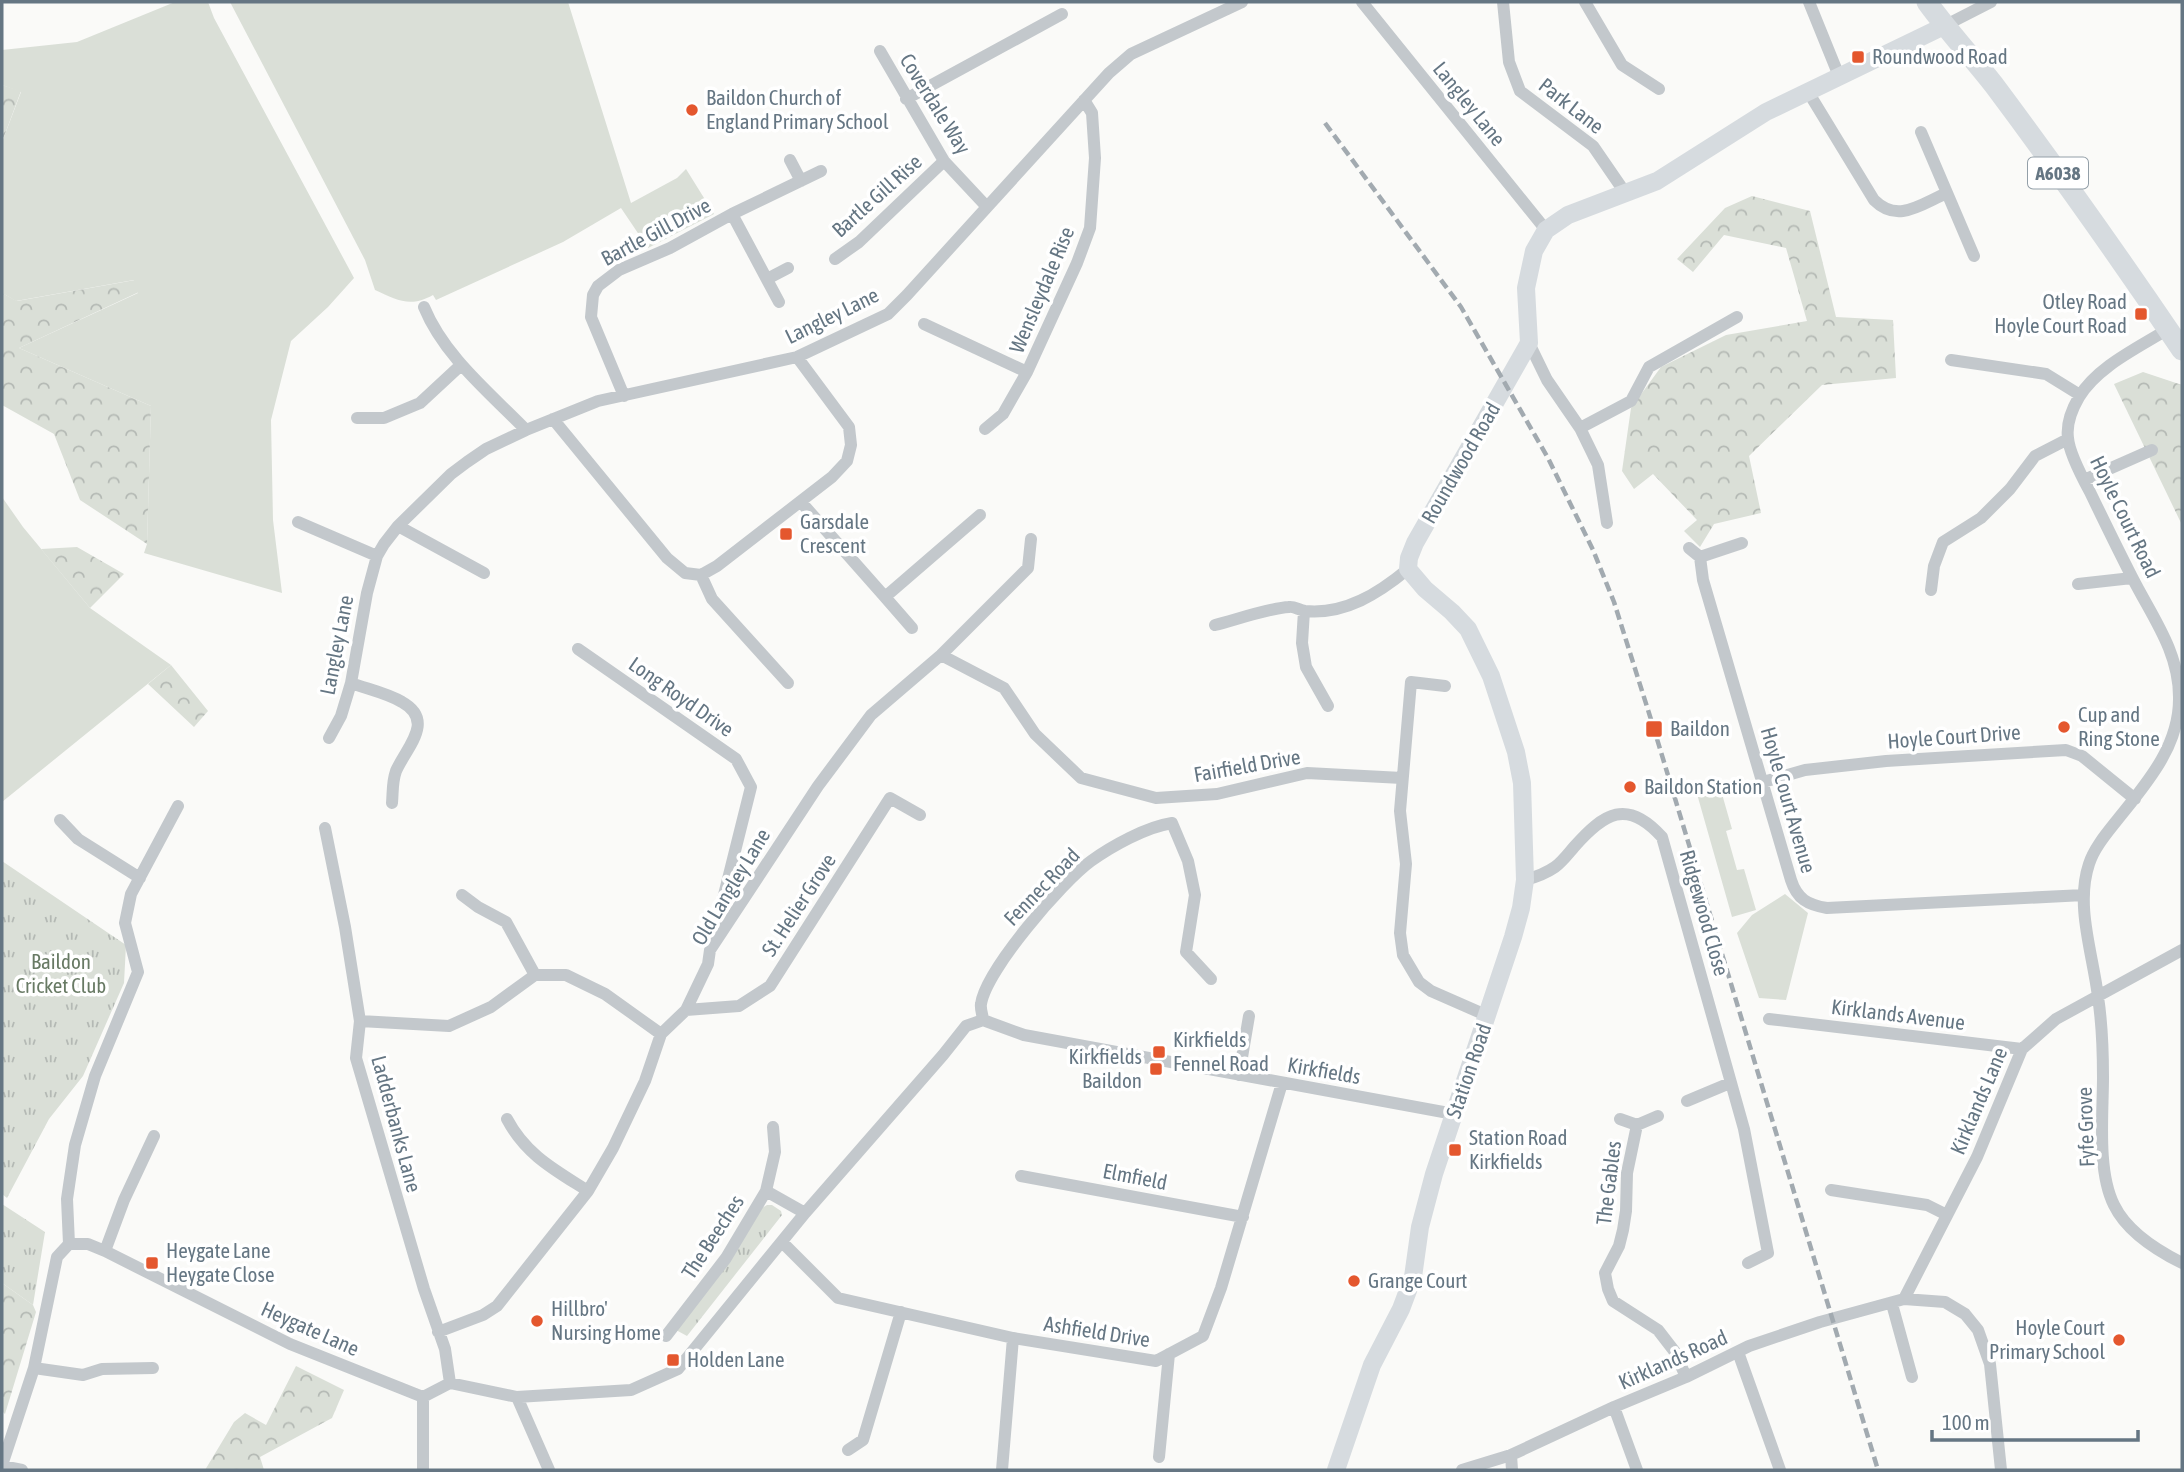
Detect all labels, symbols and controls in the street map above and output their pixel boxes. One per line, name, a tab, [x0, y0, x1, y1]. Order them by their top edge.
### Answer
place label: Roundwood Road	[1872, 44, 2008, 68]
street label: Coverdale Way	[896, 49, 976, 158]
marker: Roundwood Road	[1850, 49, 1866, 65]
street label: Langley Lane	[1429, 57, 1511, 150]
street label: Park Lane	[1534, 72, 1609, 138]
place label: Baildon Church of England Primary School	[706, 85, 889, 133]
marker: Baildon Church of England Primary School	[684, 102, 700, 118]
street label: Bartle Gill Rise	[827, 149, 926, 242]
road number: A6038	[2028, 158, 2088, 188]
street label: Bartle Gill Drive	[597, 192, 714, 270]
street label: Wensleydale Rise	[1004, 223, 1078, 356]
street label: Langley Lane	[781, 282, 882, 348]
place label: Otley Road Hoyle Court Road	[1994, 289, 2127, 337]
marker: Otley Road Hoyle Court Road	[2133, 306, 2149, 322]
street label: Roundwood Road	[1416, 398, 1504, 527]
street label: Hoyle Court Road	[2086, 452, 2166, 581]
place label: Garsdale Crescent	[800, 509, 869, 557]
marker: Garsdale Crescent	[778, 526, 794, 542]
street label: Langley Lane	[315, 593, 357, 697]
street label: Long Royd Drive	[625, 651, 739, 741]
place label: Cup and Ring Stone	[2078, 702, 2160, 750]
place label: Baildon	[1670, 716, 1730, 740]
marker: Baildon	[1644, 719, 1664, 739]
street label: Hoyle Court Drive	[1887, 719, 2021, 753]
marker: Cup and Ring Stone	[2056, 719, 2072, 735]
street label: Hoyle Court Avenue	[1757, 724, 1821, 876]
street label: Fairfield Drive	[1192, 744, 1302, 786]
place label: Baildon Station	[1644, 774, 1762, 798]
marker: Baildon Station	[1622, 779, 1638, 795]
street label: Old Langley Lane	[686, 824, 774, 949]
street label: Fennec Road	[999, 843, 1084, 930]
street label: Ridgewood Close	[1676, 847, 1734, 978]
street label: St. Helier Grove	[756, 849, 840, 960]
park label: Baildon Cricket Club	[16, 949, 106, 997]
street label: Kirklands Avenue	[1830, 994, 1966, 1034]
street label: Station Road	[1441, 1020, 1495, 1121]
place label: Kirkfields Fennel Road	[1173, 1027, 1269, 1075]
street label: Kirklands Lane	[1945, 1043, 2011, 1158]
place label: Kirkfields Baildon	[1069, 1044, 1142, 1092]
marker: Kirkfields Fennel Road	[1151, 1044, 1167, 1060]
street label: Kirkfields	[1286, 1052, 1362, 1088]
street label: Ladderbanks Lane	[367, 1053, 427, 1195]
marker: Kirkfields Baildon	[1148, 1061, 1164, 1077]
street label: Fyfe Grove	[2072, 1086, 2098, 1168]
place label: Station Road Kirkfields	[1469, 1125, 1568, 1173]
street label: The Gables	[1591, 1139, 1625, 1226]
marker: Station Road Kirkfields	[1447, 1142, 1463, 1158]
street label: Elmfield	[1101, 1158, 1169, 1194]
street label: The Beeches	[676, 1190, 748, 1283]
place label: Heygate Lane Heygate Close	[166, 1238, 274, 1286]
marker: Heygate Lane Heygate Close	[144, 1255, 160, 1271]
place label: Grange Court	[1368, 1268, 1467, 1292]
marker: Grange Court	[1346, 1273, 1362, 1289]
street label: Heygate Lane	[258, 1296, 363, 1360]
place label: Hillbro' Nursing Home	[551, 1296, 661, 1344]
street label: Ashfield Drive	[1042, 1311, 1152, 1351]
marker: Hillbro' Nursing Home	[529, 1313, 545, 1329]
place label: Hoyle Court Primary School	[1989, 1315, 2105, 1363]
street label: Kirklands Road	[1615, 1324, 1731, 1394]
marker: Hoyle Court Primary School	[2111, 1332, 2127, 1348]
place label: Holden Lane	[687, 1347, 785, 1371]
marker: Holden Lane	[665, 1352, 681, 1368]
scale bar	[1932, 1398, 2138, 1442]
text: 100 m	[1942, 1410, 1990, 1434]

